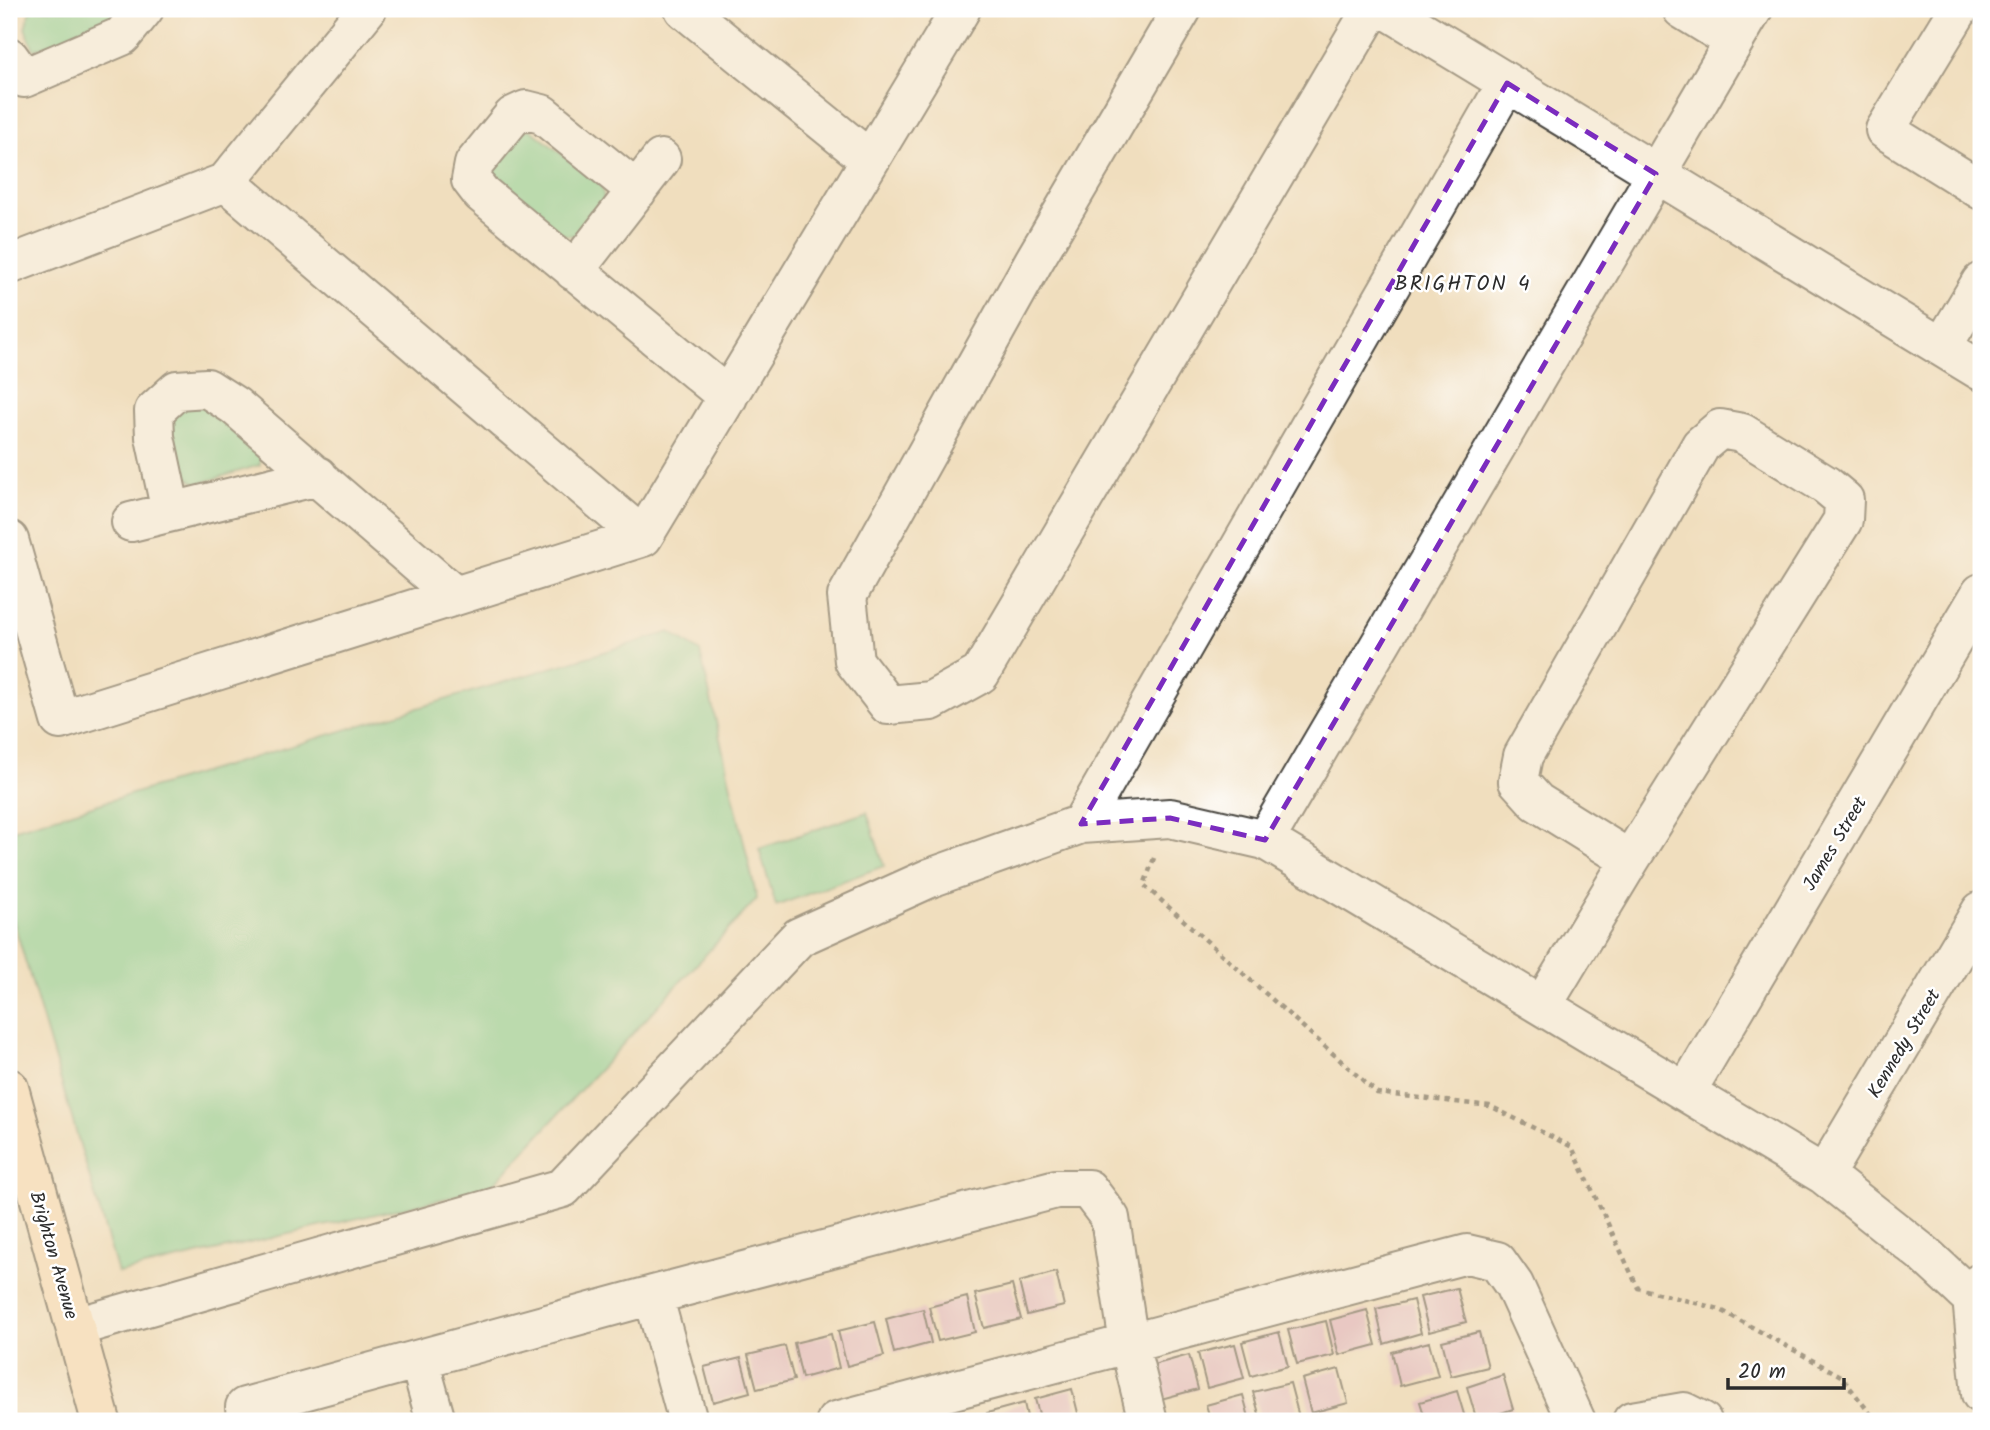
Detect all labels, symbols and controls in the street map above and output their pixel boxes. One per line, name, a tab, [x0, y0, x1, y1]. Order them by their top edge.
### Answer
district label: BRIGHTON 4	[1394, 268, 1532, 301]
street label: James Street	[1796, 791, 1876, 897]
street label: Kennedy Street	[1860, 983, 1950, 1104]
street label: Brighton Avenue	[20, 1188, 86, 1323]
scale bar	[1728, 1346, 1843, 1390]
text: 20 m	[1738, 1356, 1786, 1389]

